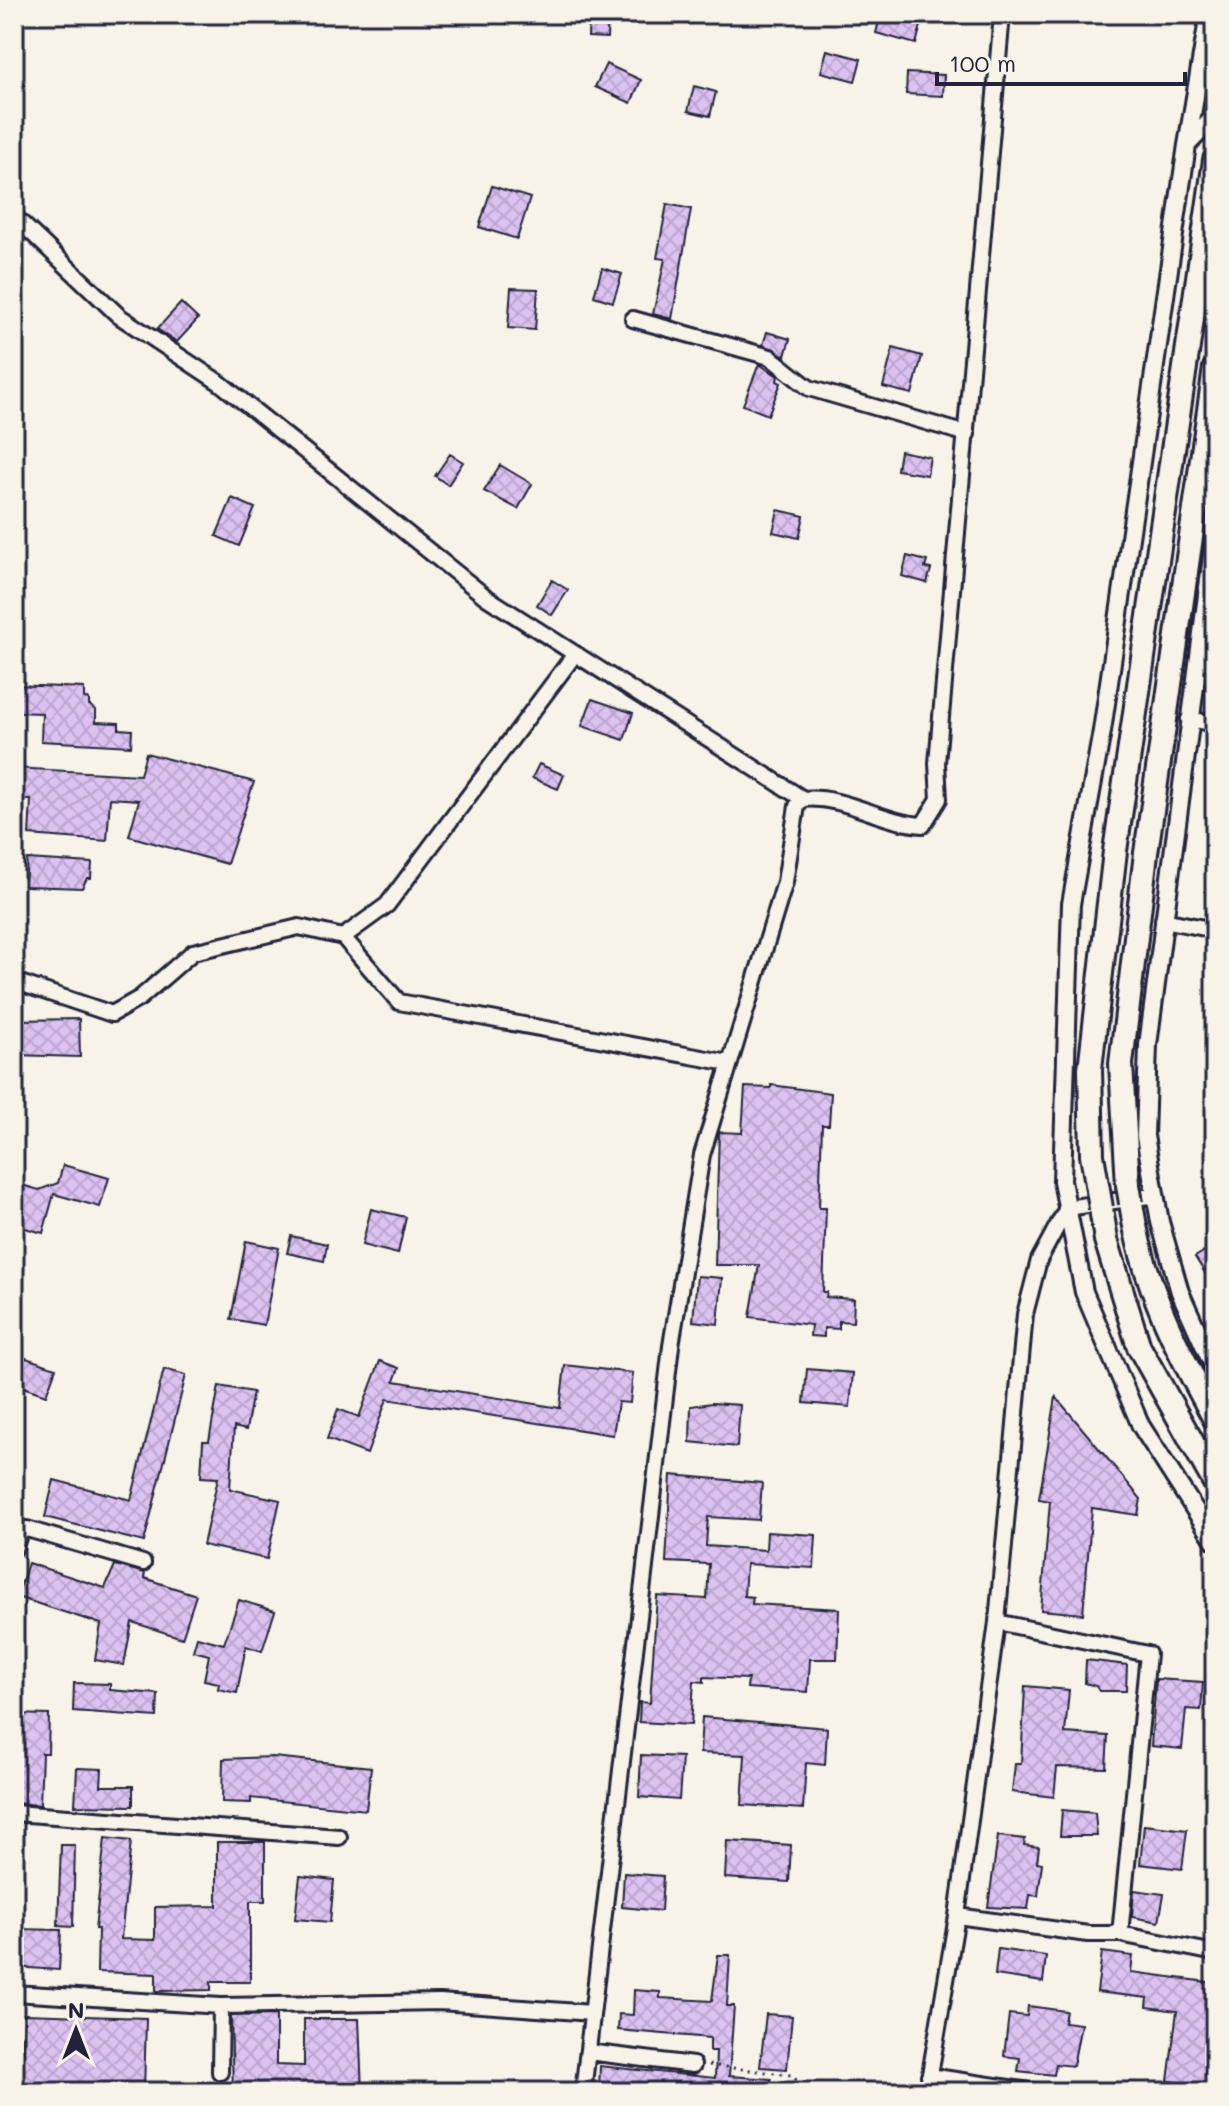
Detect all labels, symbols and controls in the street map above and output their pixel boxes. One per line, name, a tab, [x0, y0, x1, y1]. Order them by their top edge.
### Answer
scale bar	[937, 36, 1185, 86]
text: 100 m	[949, 47, 1016, 78]
north arrow	[36, 1990, 116, 2070]
text: N	[68, 1995, 84, 2024]

